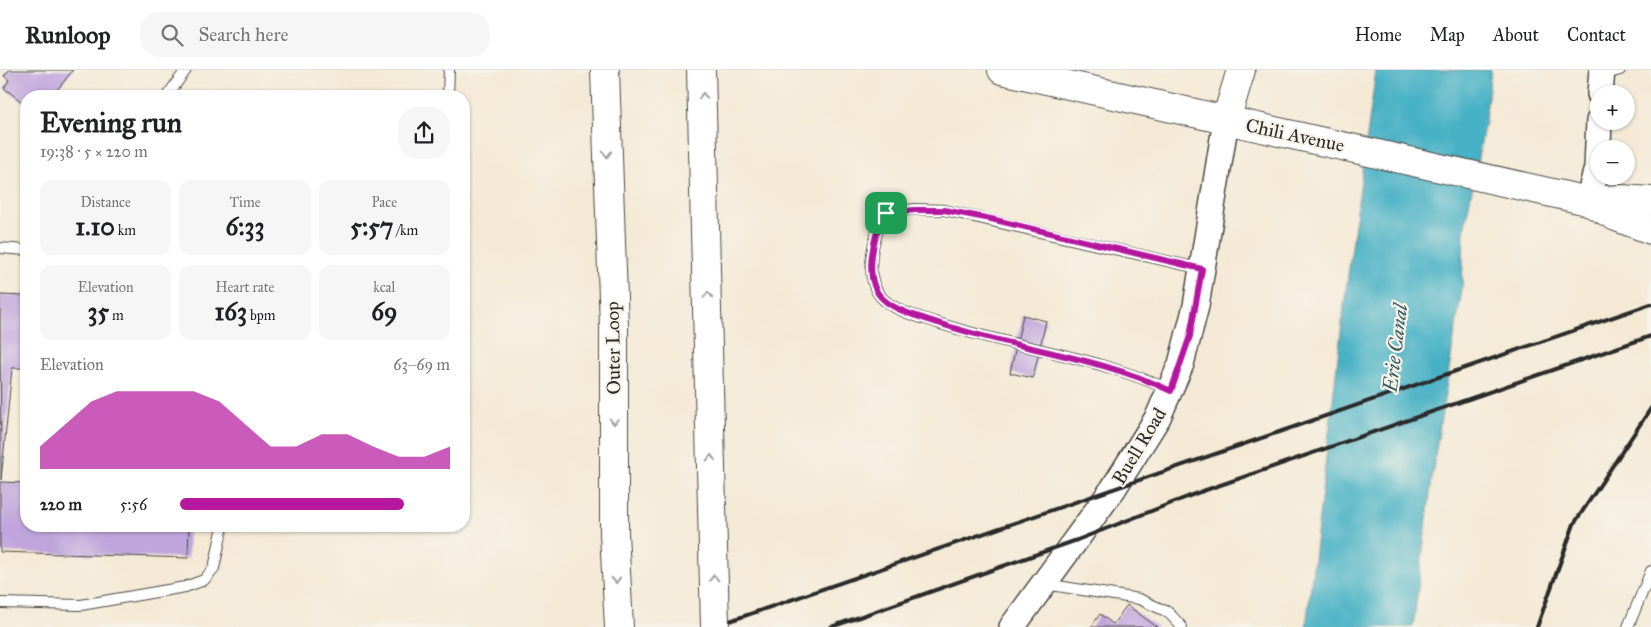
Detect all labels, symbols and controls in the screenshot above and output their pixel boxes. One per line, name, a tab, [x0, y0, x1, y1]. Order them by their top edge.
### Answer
search box	[140, 12, 490, 57]
text: Runloop	[25, 20, 110, 50]
icon: search	[158, 21, 186, 49]
text: Search here	[198, 23, 288, 46]
text: Home	[1355, 24, 1402, 46]
text: Map	[1430, 24, 1465, 46]
text: About	[1493, 24, 1539, 46]
text: Contact	[1567, 24, 1626, 46]
map controls	[1590, 85, 1635, 185]
button: +	[1590, 85, 1635, 130]
one-way arrow	[697, 92, 708, 100]
text: Evening run	[40, 105, 182, 140]
button: share	[398, 107, 450, 159]
street label: Chili Avenue	[1244, 113, 1346, 157]
button: −	[1590, 140, 1635, 185]
text: 19:38 · 5 × 220 m	[40, 142, 148, 161]
one-way arrow	[602, 150, 613, 158]
pin	[865, 192, 907, 234]
text: Distance	[81, 194, 131, 211]
text: Time	[229, 194, 260, 211]
text: Pace	[372, 194, 397, 211]
icon: arrive	[872, 199, 900, 227]
text: 1.10	[75, 211, 115, 242]
text: 6:33	[225, 211, 265, 242]
text: 5:57	[350, 211, 393, 242]
text: km	[115, 222, 136, 239]
text: /km	[393, 222, 418, 239]
text: Elevation	[78, 279, 133, 296]
text: Heart rate	[216, 279, 274, 296]
text: kcal	[373, 279, 395, 296]
one-way arrow	[703, 291, 713, 299]
text: 35	[87, 296, 109, 327]
text: 163	[214, 296, 247, 327]
text: 69	[371, 296, 397, 327]
street label: Outer Loop	[601, 301, 625, 395]
water label: Erie Canal	[1378, 301, 1412, 394]
text: m	[109, 307, 124, 324]
text: bpm	[247, 307, 276, 324]
text: Elevation	[40, 355, 104, 374]
text: 63–69 m	[393, 355, 450, 374]
street label: Buell Road	[1107, 403, 1171, 489]
one-way arrow	[609, 418, 619, 425]
one-way arrow	[706, 454, 716, 462]
text: 220 m	[40, 495, 82, 514]
text: 5:56	[120, 495, 147, 514]
one-way arrow	[709, 574, 719, 582]
one-way arrow	[611, 576, 622, 584]

